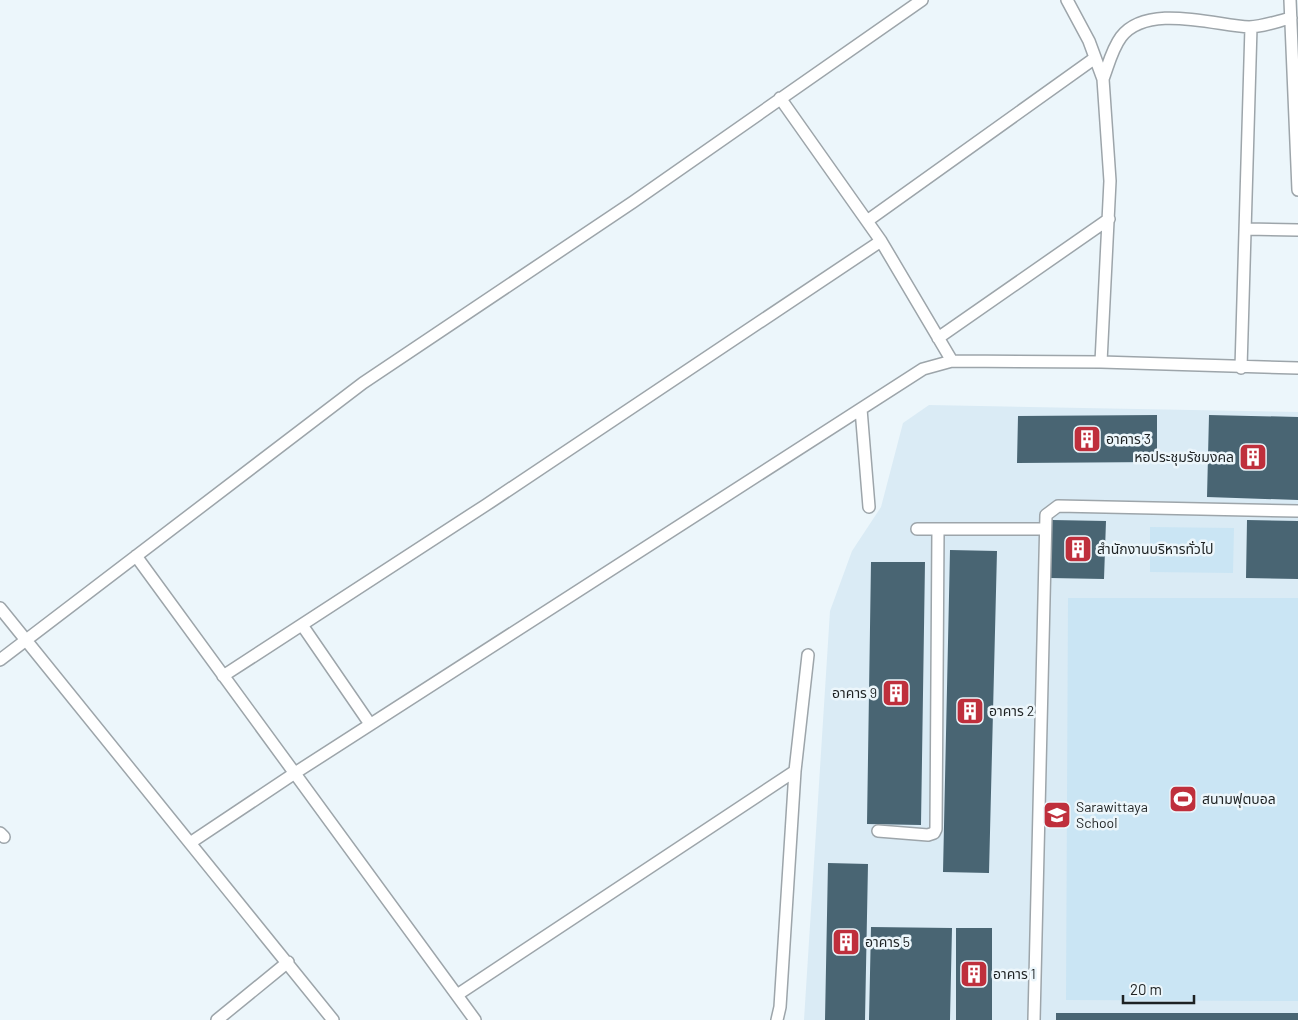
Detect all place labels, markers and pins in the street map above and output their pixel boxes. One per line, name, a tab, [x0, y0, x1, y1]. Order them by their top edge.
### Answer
building icon: อาคาร 3	[1072, 424, 1102, 454]
place label: อาคาร 3	[1106, 430, 1151, 447]
building icon: หอประชุมรัชมงคล	[1238, 442, 1268, 472]
place label: หอประชุมรัชมงคล	[1134, 448, 1234, 466]
building icon: สำนักงานบริหารทั่วไป	[1063, 534, 1093, 564]
place label: สำนักงานบริหารทั่วไป	[1097, 540, 1213, 557]
building icon: อาคาร 9	[881, 678, 911, 708]
place label: อาคาร 9	[832, 684, 877, 701]
building icon: อาคาร 2	[955, 696, 985, 726]
place label: อาคาร 2	[989, 702, 1034, 719]
sports icon: สนามฟุตบอล	[1168, 784, 1198, 814]
place label: สนามฟุตบอล	[1202, 790, 1276, 808]
place label: Sarawittaya School	[1076, 798, 1148, 831]
school or university icon: Sarawittaya School	[1042, 800, 1072, 830]
building icon: อาคาร 5	[831, 927, 861, 957]
place label: อาคาร 5	[865, 933, 910, 950]
building icon: อาคาร 1	[959, 959, 989, 989]
place label: อาคาร 1	[993, 965, 1036, 982]

